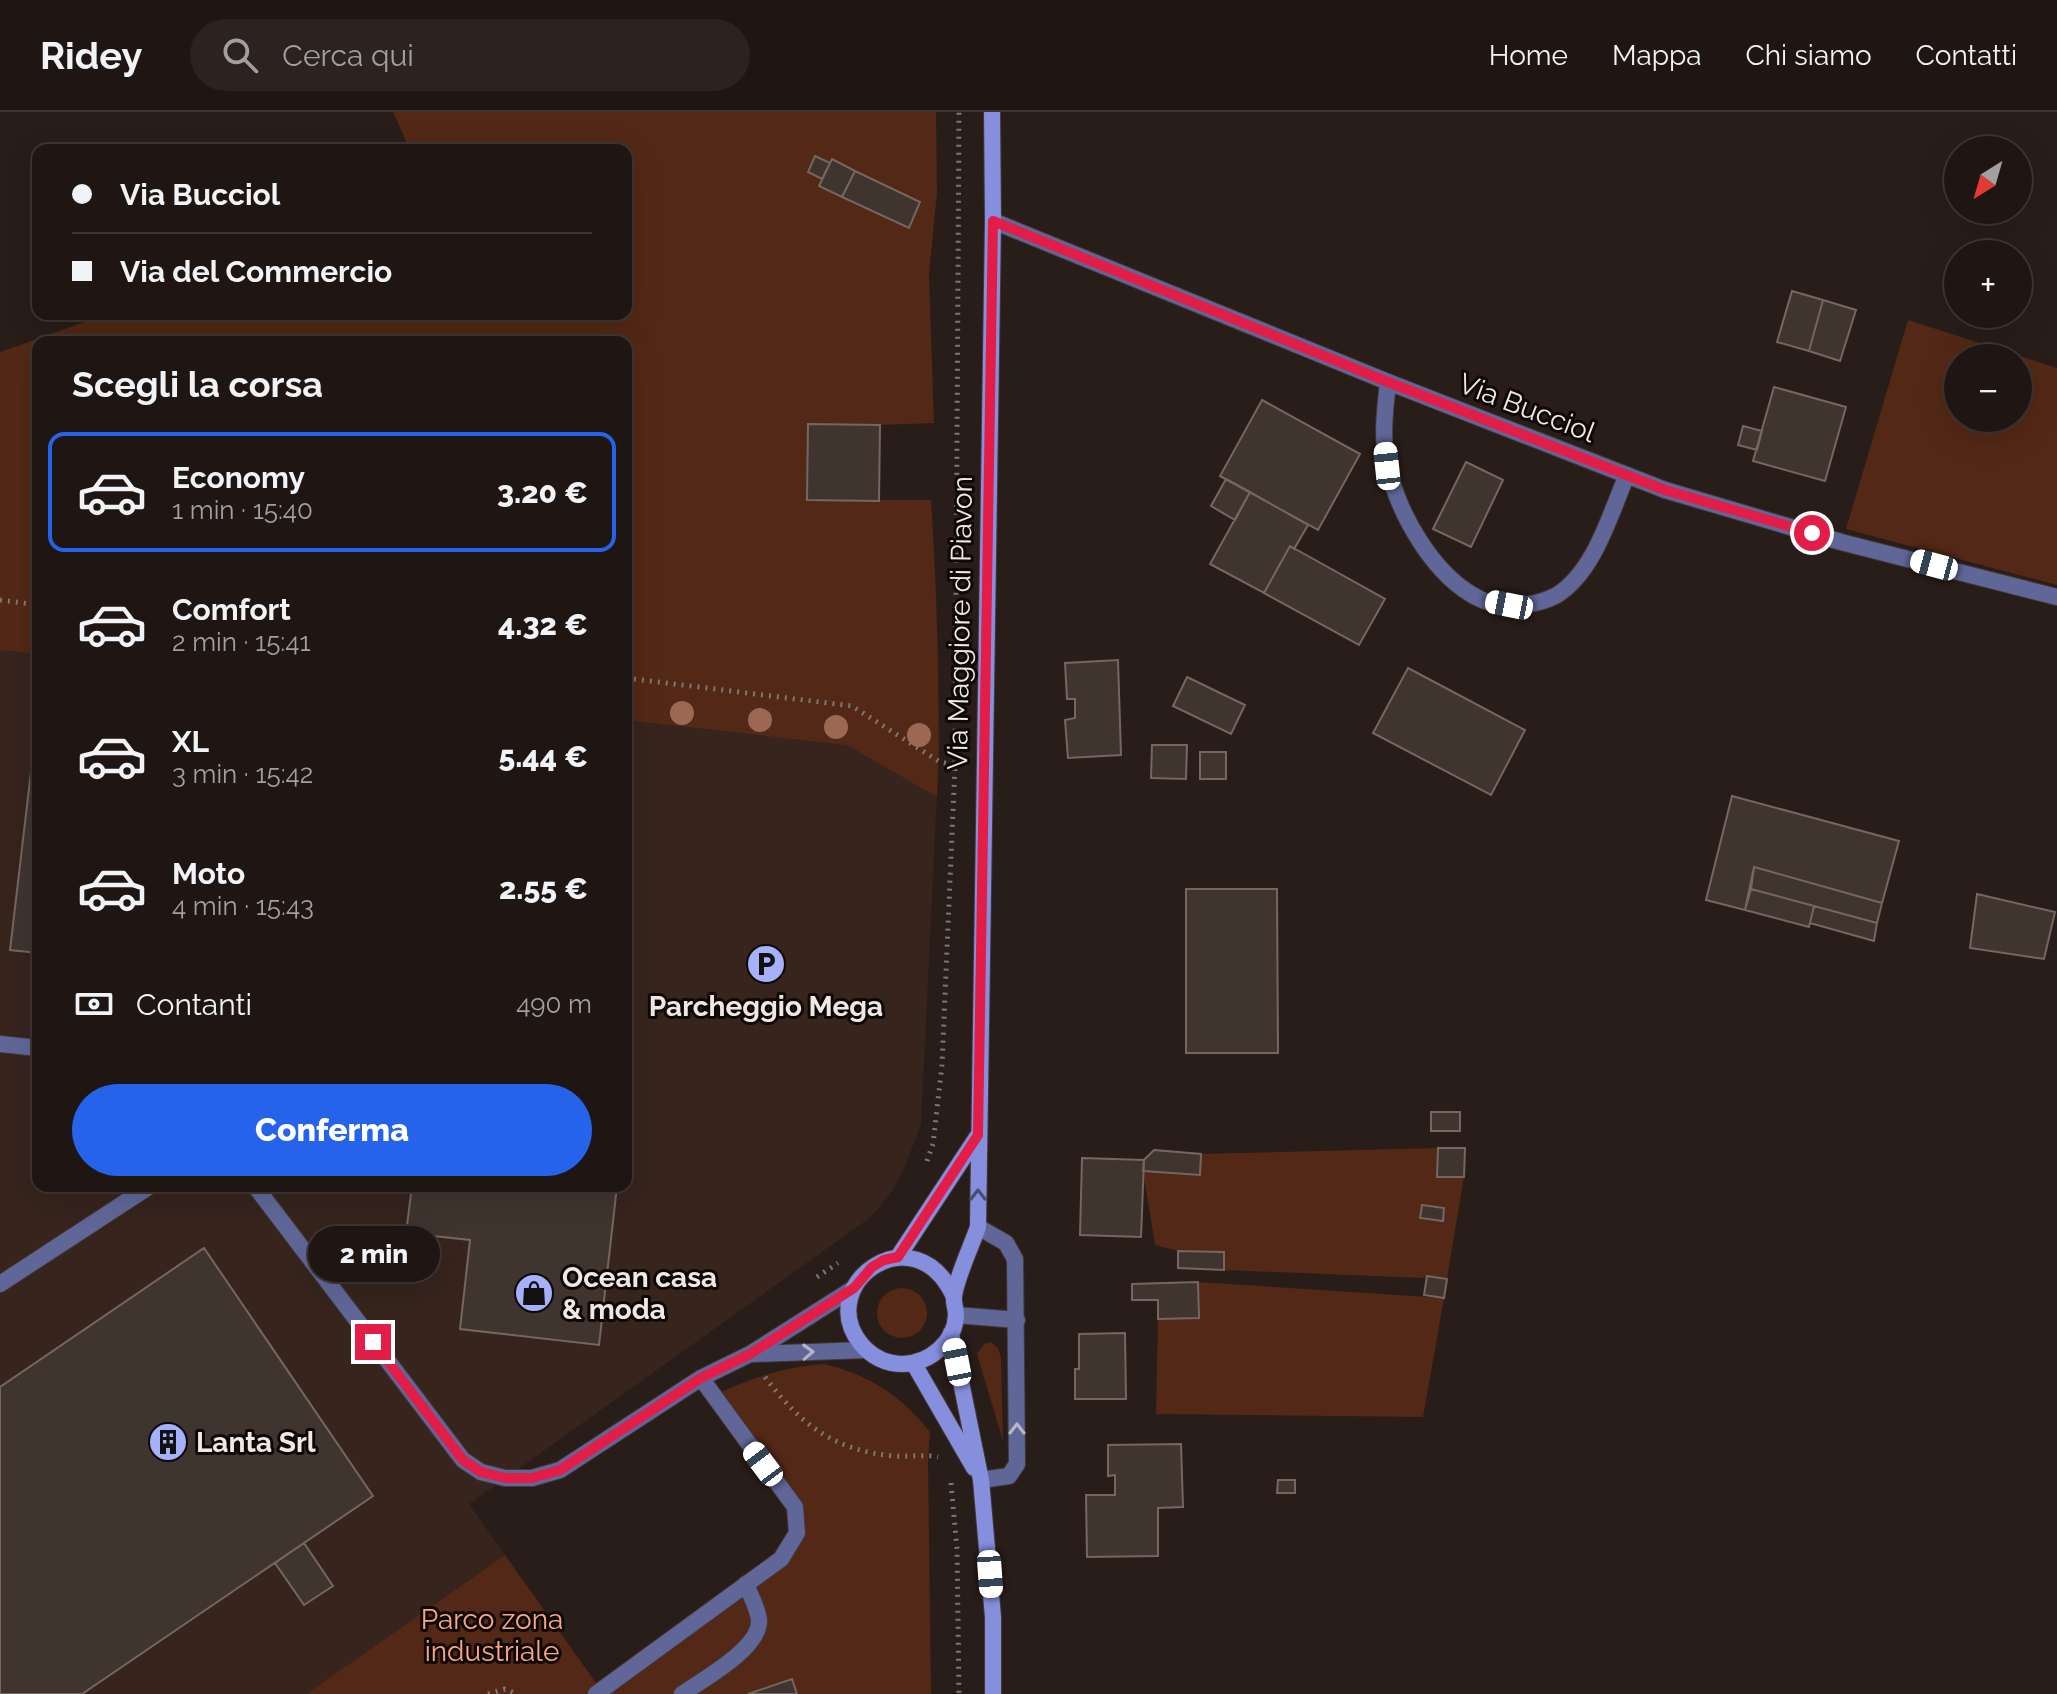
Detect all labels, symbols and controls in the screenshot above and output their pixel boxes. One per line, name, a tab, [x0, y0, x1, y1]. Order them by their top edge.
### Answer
search box	[190, 19, 750, 91]
text: Ridey	[40, 33, 142, 78]
icon: search	[218, 33, 262, 77]
text: Cerca qui	[282, 38, 414, 73]
text: Home	[1489, 39, 1568, 72]
text: Mappa	[1612, 39, 1701, 72]
text: Chi siamo	[1745, 39, 1872, 72]
text: Contatti	[1916, 39, 2017, 72]
north arrow	[1944, 136, 2032, 224]
map controls	[1944, 136, 2032, 432]
text: Via Bucciol	[120, 177, 280, 212]
button: +	[1944, 240, 2032, 328]
text: Via del Commercio	[120, 254, 392, 289]
button: −	[1944, 344, 2032, 432]
text: Scegli la corsa	[72, 363, 323, 405]
street label: Via Bucciol	[1454, 367, 1600, 449]
car	[1373, 441, 1401, 491]
icon: car	[76, 456, 148, 528]
text: Economy	[172, 460, 305, 495]
text: 3.20 €	[497, 475, 588, 510]
street label: Via Maggiore di Piavon	[941, 476, 979, 770]
text: 1 min · 15:40	[172, 495, 313, 525]
route start	[1794, 515, 1830, 551]
car	[1908, 547, 1960, 583]
icon: car	[76, 588, 148, 660]
car	[1483, 589, 1535, 621]
text: Comfort	[172, 592, 291, 627]
text: 4.32 €	[498, 607, 588, 642]
text: 2 min · 15:41	[172, 627, 311, 657]
icon: car	[76, 720, 148, 792]
text: XL	[172, 724, 209, 759]
text: 5.44 €	[498, 739, 588, 774]
text: 3 min · 15:42	[172, 759, 313, 789]
icon: car	[76, 852, 148, 924]
text: Moto	[172, 856, 245, 891]
text: 2.55 €	[499, 871, 588, 906]
text: 4 min · 15:43	[172, 891, 314, 921]
parking icon: Parcheggio Mega	[745, 943, 787, 985]
icon: cash	[72, 982, 116, 1026]
text: Contanti	[136, 987, 252, 1022]
text: 490 m	[516, 989, 592, 1019]
place label: Parcheggio Mega	[649, 990, 883, 1023]
button: Conferma	[72, 1084, 592, 1176]
one-way arrow	[969, 1188, 987, 1201]
callout: 2 min	[307, 1226, 439, 1282]
text: 2 min	[340, 1239, 408, 1269]
place label: Ocean casa & moda	[562, 1261, 717, 1326]
shop icon: Ocean casa & moda	[513, 1272, 555, 1314]
route end	[355, 1324, 391, 1360]
car	[941, 1336, 973, 1388]
one-way arrow	[802, 1343, 815, 1361]
building icon: Lanta Srl	[147, 1421, 189, 1463]
one-way arrow	[1008, 1422, 1026, 1435]
place label: Lanta Srl	[196, 1426, 316, 1459]
car	[739, 1438, 787, 1490]
car	[976, 1549, 1004, 1599]
park label: Parco zona industriale	[421, 1603, 563, 1668]

